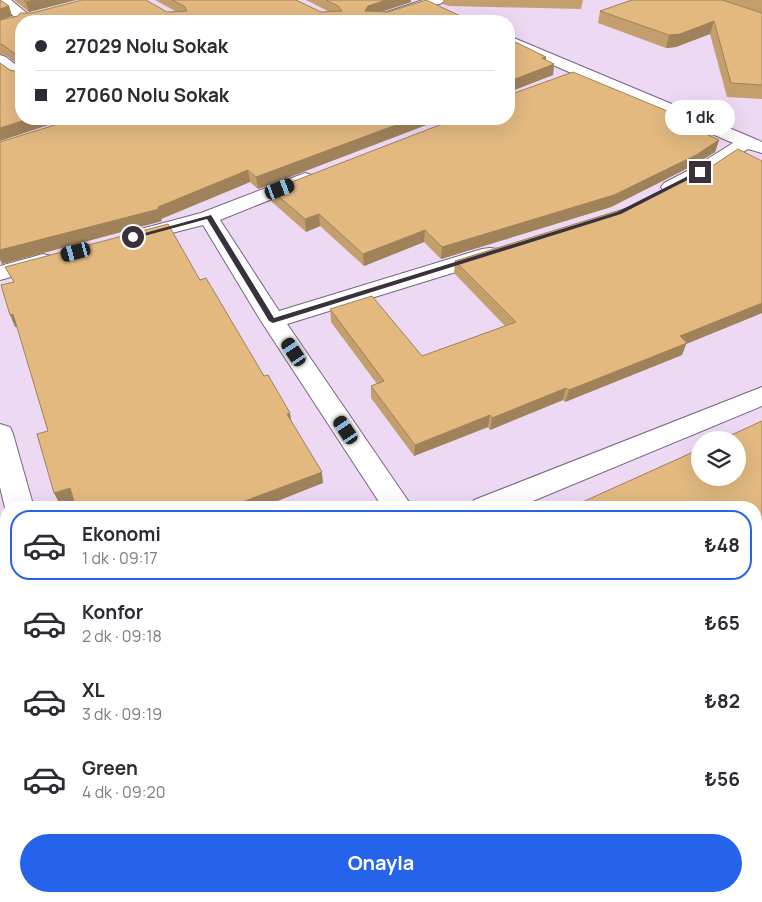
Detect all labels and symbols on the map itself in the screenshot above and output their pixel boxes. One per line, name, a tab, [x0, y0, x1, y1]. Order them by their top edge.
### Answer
callout: 1 dk	[665, 100, 735, 134]
route end	[689, 161, 711, 183]
car	[263, 177, 296, 201]
route start	[122, 226, 144, 248]
car	[59, 241, 92, 263]
car	[279, 335, 308, 369]
car	[331, 413, 360, 447]

